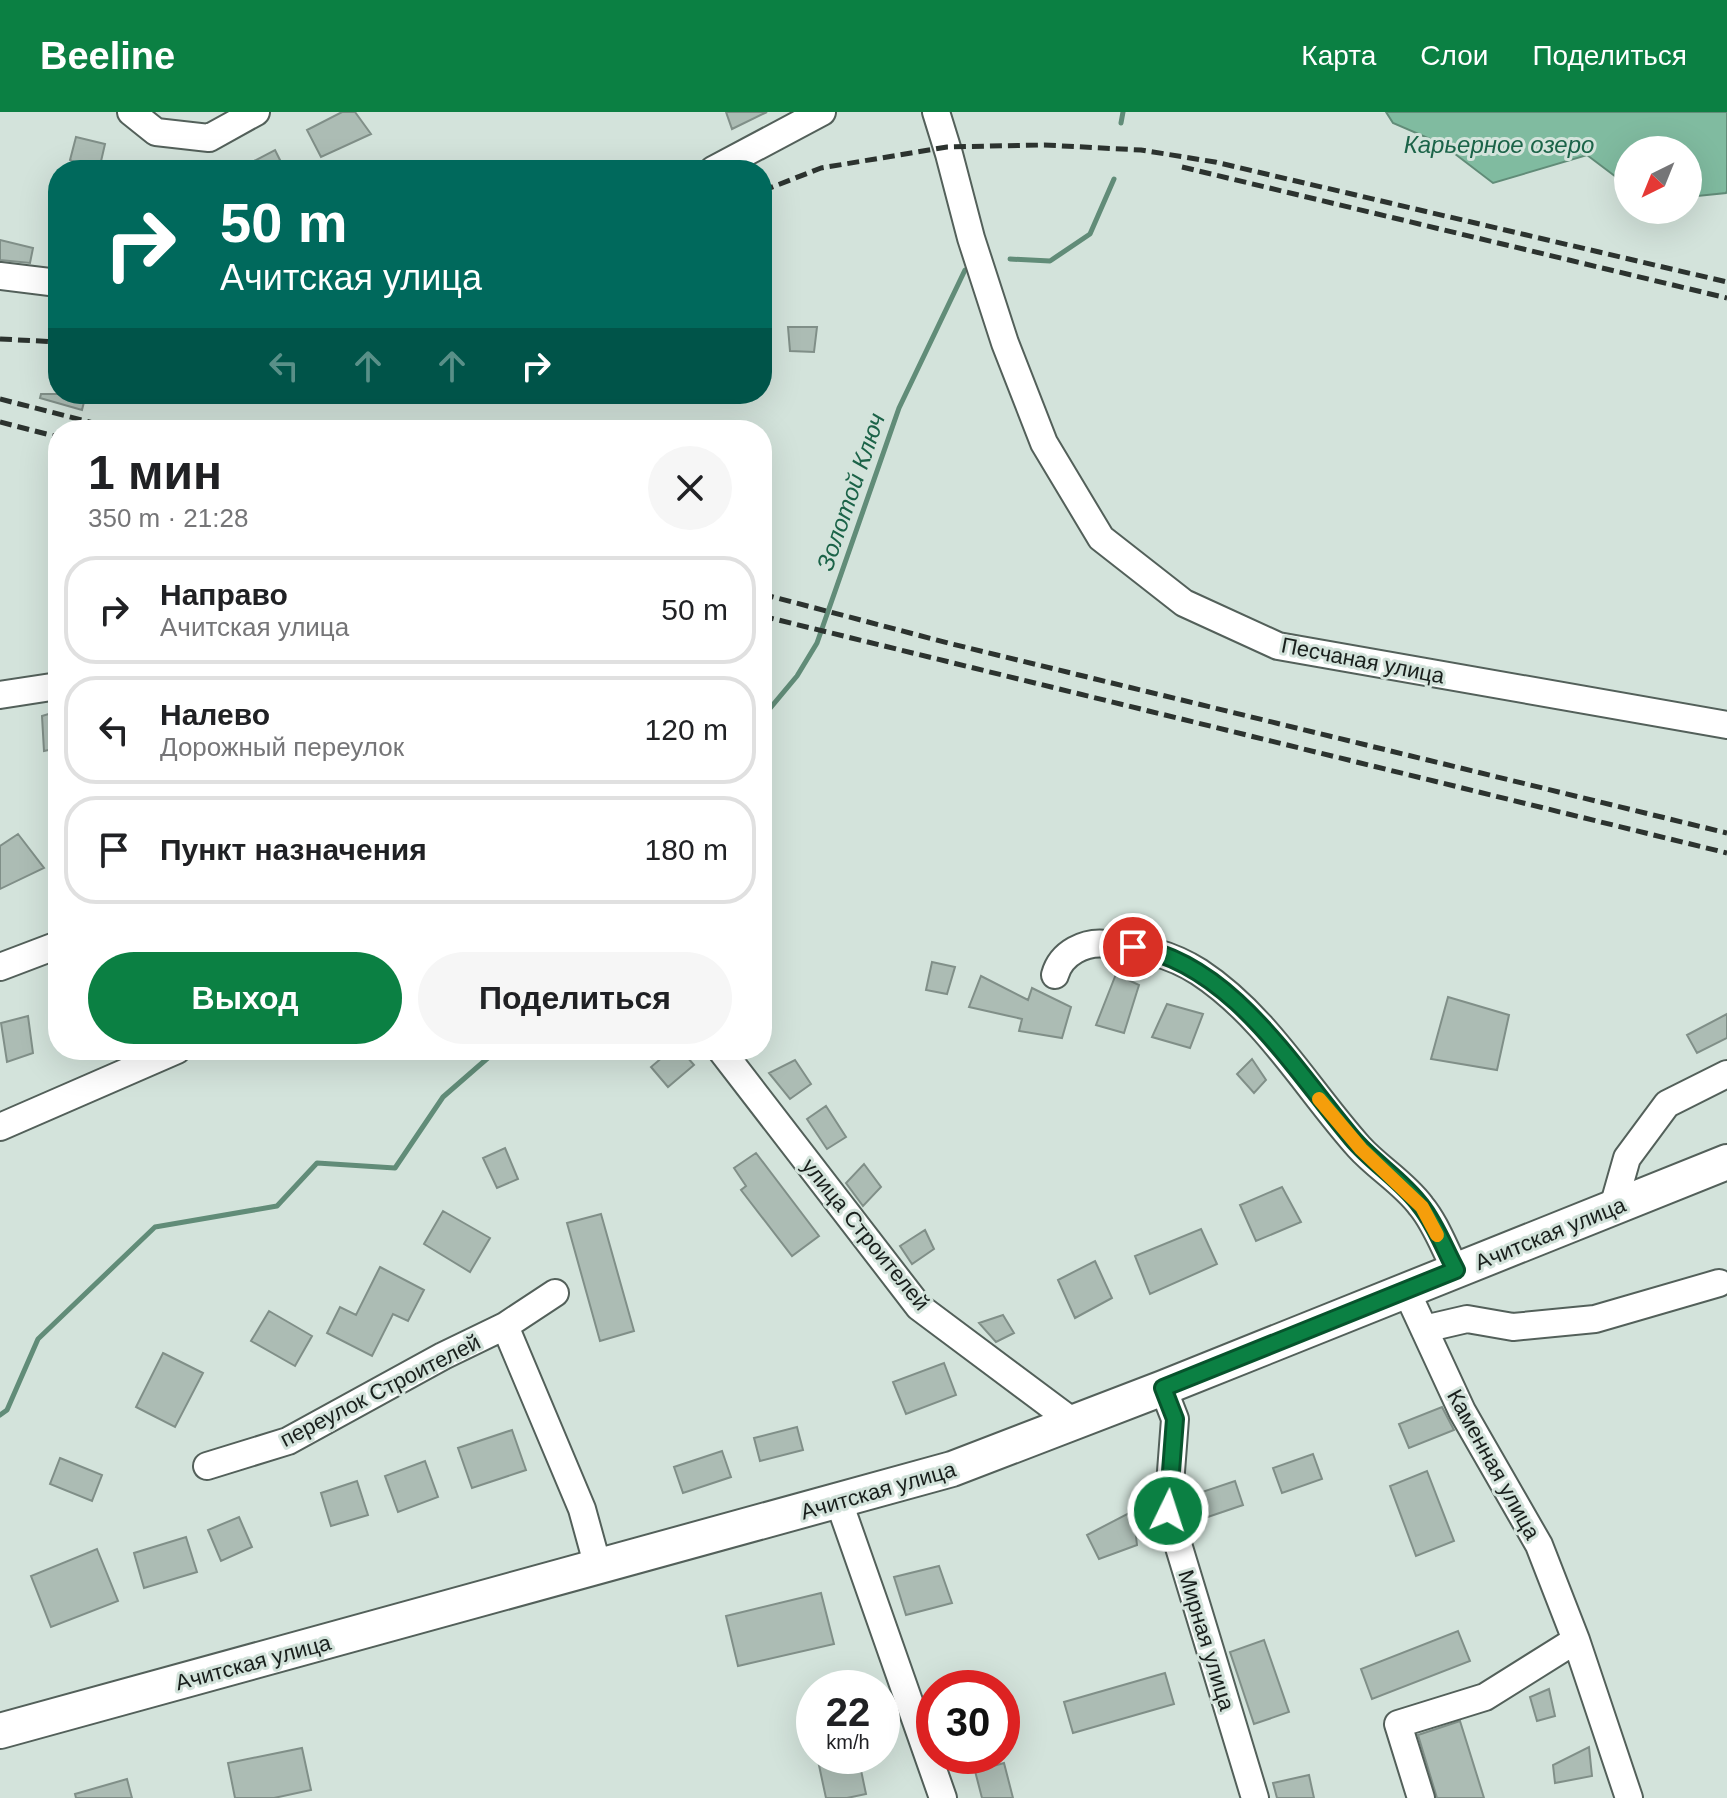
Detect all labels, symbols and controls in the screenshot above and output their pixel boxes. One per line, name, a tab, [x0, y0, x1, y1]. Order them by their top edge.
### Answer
text: Beeline	[40, 35, 175, 77]
text: Карта	[1301, 40, 1376, 71]
text: Слои	[1420, 40, 1488, 71]
text: Поделиться	[1532, 40, 1687, 71]
water label: Карьерное озеро	[1404, 131, 1594, 158]
north arrow	[1614, 136, 1702, 224]
map controls	[1614, 136, 1702, 224]
text: 50 m	[220, 191, 348, 254]
icon: right	[88, 192, 192, 296]
text: Ачитская улица	[220, 257, 482, 298]
icon: left	[262, 344, 306, 388]
icon: ahead	[346, 344, 390, 388]
icon: ahead	[430, 344, 474, 388]
icon: right	[514, 344, 558, 388]
water label: Золотой Ключ	[811, 410, 890, 574]
text: 1 мин	[88, 446, 222, 499]
button: close	[648, 446, 732, 530]
text: 350 m · 21:28	[88, 503, 248, 533]
text: Направо	[160, 578, 288, 611]
icon: right	[92, 588, 136, 632]
text: 50 m	[661, 593, 728, 626]
text: Ачитская улица	[160, 612, 349, 642]
street label: Песчаная улица	[1279, 632, 1447, 689]
text: Налево	[160, 698, 270, 731]
icon: left	[92, 708, 136, 752]
text: 120 m	[645, 713, 728, 746]
text: Дорожный переулок	[160, 732, 404, 762]
icon: arrive	[92, 828, 136, 872]
text: Пункт назначения	[160, 833, 427, 866]
text: 180 m	[645, 833, 728, 866]
pin	[1099, 913, 1167, 981]
icon: arrive	[1111, 925, 1155, 969]
button: Выход	[88, 952, 402, 1044]
button: Поделиться	[418, 952, 732, 1044]
street label: улица Строителей	[797, 1153, 934, 1315]
street label: Ачитская улица	[1471, 1192, 1630, 1275]
street label: переулок Строителей	[276, 1329, 485, 1452]
street label: Каменная улица	[1442, 1385, 1545, 1544]
street label: Ачитская улица	[798, 1456, 959, 1525]
position arrow	[1126, 1469, 1210, 1553]
street label: Мирная улица	[1173, 1567, 1240, 1714]
street label: Ачитская улица	[173, 1629, 334, 1695]
speed limit sign: 30	[916, 1670, 1020, 1774]
text: 22	[826, 1690, 870, 1734]
text: km/h	[826, 1731, 870, 1753]

